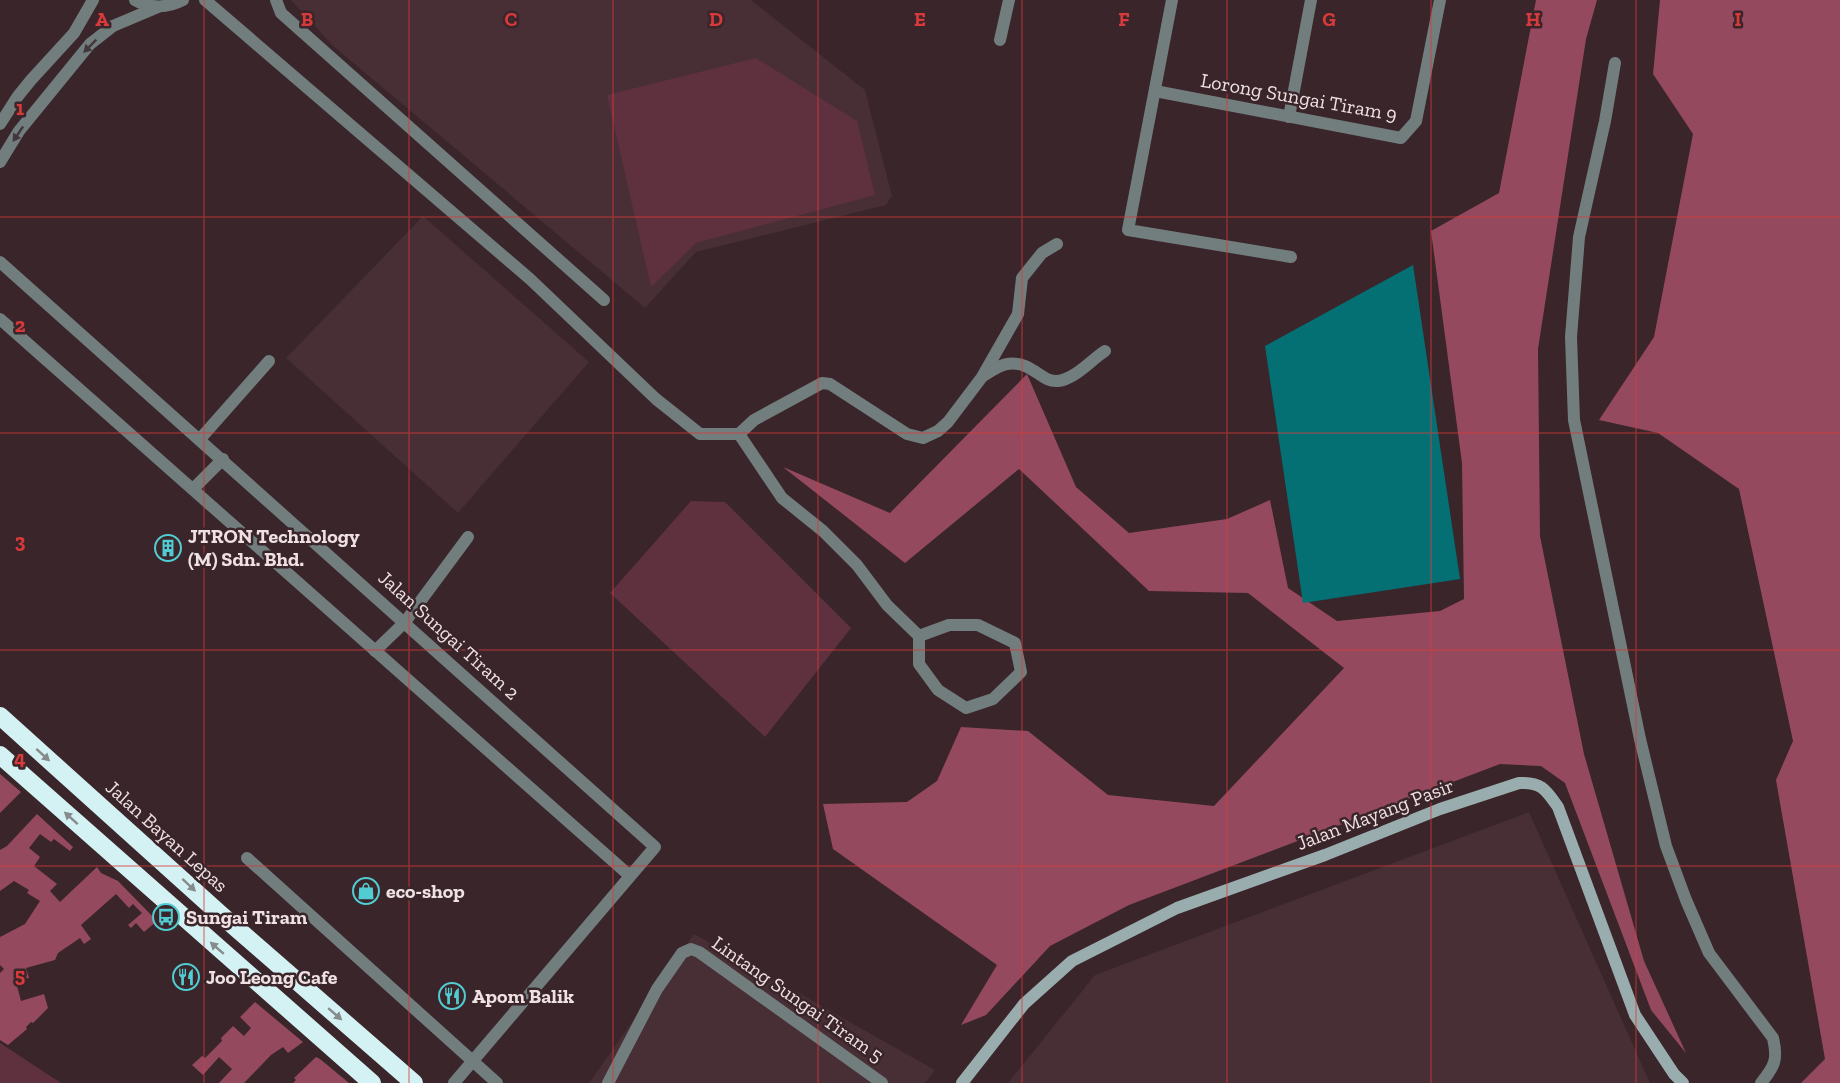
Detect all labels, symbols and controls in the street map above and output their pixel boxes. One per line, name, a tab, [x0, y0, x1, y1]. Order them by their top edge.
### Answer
text: A	[95, 7, 109, 31]
text: B	[301, 7, 313, 31]
text: C	[505, 7, 518, 31]
text: D	[709, 7, 723, 31]
text: E	[914, 7, 926, 31]
text: F	[1118, 7, 1130, 31]
text: G	[1322, 7, 1336, 31]
text: H	[1525, 7, 1541, 31]
text: I	[1734, 7, 1742, 31]
one-way arrow	[83, 39, 97, 53]
street label: Lorong Sungai Tiram 9	[1199, 68, 1399, 126]
text: 1	[16, 96, 24, 120]
one-way arrow	[12, 126, 23, 142]
text: 2	[15, 313, 26, 337]
place label: JTRON Technology (M) Sdn. Bhd.	[188, 524, 360, 571]
text: 3	[15, 529, 26, 553]
building icon: JTRON Technology (M) Sdn. Bhd.	[153, 533, 183, 563]
street label: Jalan Sungai Tiram 2	[374, 565, 524, 705]
text: 4	[14, 746, 26, 770]
one-way arrow	[36, 748, 51, 762]
street label: Jalan Mayang Pasir	[1293, 773, 1457, 855]
street label: Jalan Bayan Lepas	[101, 775, 233, 897]
one-way arrow	[64, 811, 79, 825]
shop icon: eco-shop	[351, 876, 381, 906]
one-way arrow	[181, 878, 196, 891]
place label: eco-shop	[386, 879, 465, 903]
bus stop icon: Sungai Tiram	[151, 902, 181, 932]
place label: Sungai Tiram	[186, 905, 308, 929]
street label: Lintang Sungai Tiram 5	[708, 931, 888, 1067]
one-way arrow	[210, 941, 225, 955]
restaurant icon: Joo Leong Cafe	[171, 962, 201, 992]
text: 5	[15, 963, 25, 987]
place label: Joo Leong Cafe	[206, 965, 338, 989]
restaurant icon: Apom Balik	[437, 981, 467, 1011]
place label: Apom Balik	[472, 984, 574, 1008]
one-way arrow	[327, 1007, 342, 1020]

